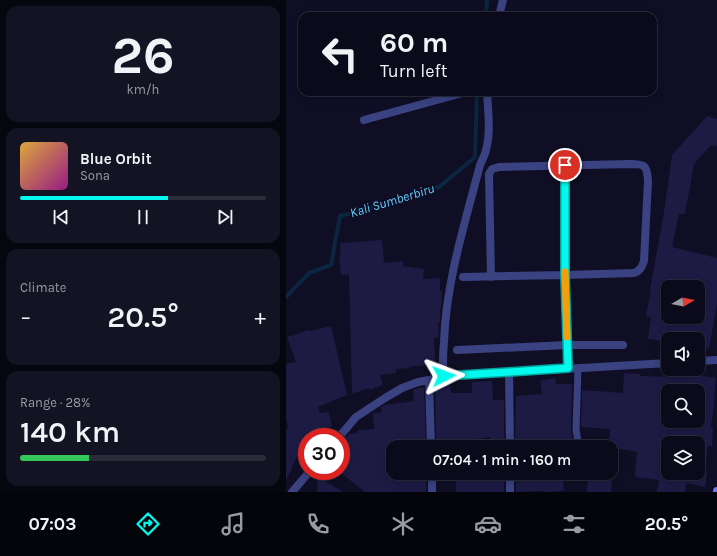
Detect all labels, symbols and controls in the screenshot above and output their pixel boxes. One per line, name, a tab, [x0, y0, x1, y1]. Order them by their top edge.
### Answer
text: 26	[111, 25, 175, 86]
text: 60 m	[380, 26, 448, 59]
icon: left	[314, 28, 366, 80]
text: Turn left	[380, 60, 448, 82]
text: km/h	[127, 82, 159, 97]
pin	[548, 148, 582, 182]
text: Blue Orbit	[80, 150, 152, 168]
icon: arrive	[554, 154, 576, 176]
text: Sona	[80, 168, 110, 183]
water label: Kali Sumberbiru	[348, 181, 436, 220]
icon: previous	[50, 206, 72, 228]
icon: pause	[132, 206, 154, 228]
icon: next	[214, 206, 236, 228]
text: Climate	[20, 280, 66, 295]
north arrow	[661, 280, 705, 324]
map controls	[661, 280, 705, 480]
text: 20.5°	[107, 299, 179, 335]
text: −	[20, 304, 32, 330]
text: +	[254, 304, 266, 330]
button: sound	[661, 332, 705, 376]
position arrow	[423, 355, 465, 397]
button: search	[661, 384, 705, 428]
text: Range · 28%	[20, 395, 90, 410]
text: 140 km	[20, 414, 120, 450]
speed limit sign: 30	[298, 428, 350, 480]
button: layers	[661, 436, 705, 480]
text: 07:04 · 1 min · 160 m	[433, 451, 571, 469]
icon: directions	[134, 510, 162, 538]
icon: music	[219, 510, 247, 538]
icon: phone	[304, 510, 332, 538]
icon: climate	[389, 510, 417, 538]
icon: car	[474, 510, 502, 538]
icon: filters	[560, 510, 588, 538]
text: 07:03	[29, 513, 76, 535]
text: 20.5°	[645, 513, 688, 535]

